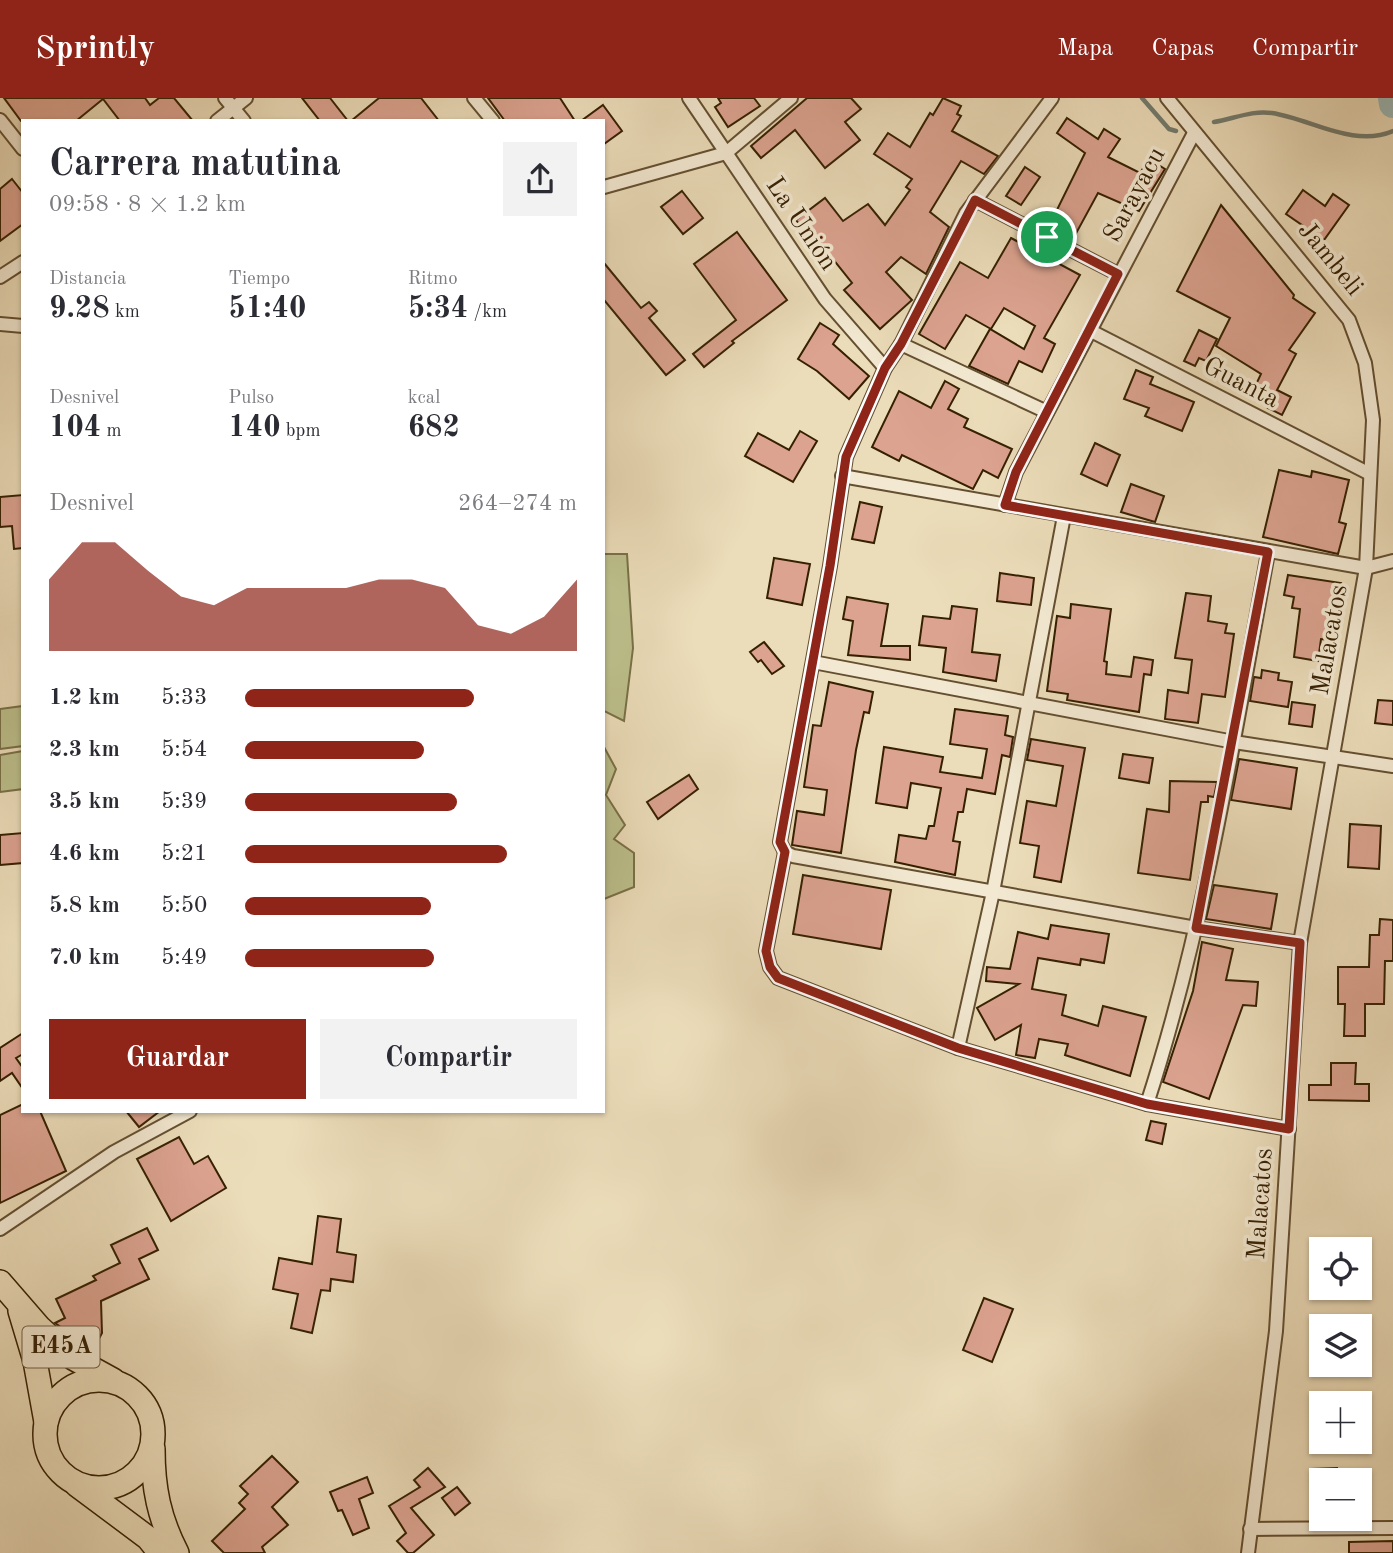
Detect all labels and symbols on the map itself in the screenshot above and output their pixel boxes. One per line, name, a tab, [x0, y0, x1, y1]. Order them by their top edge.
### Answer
street label: Sarayacu	[1099, 143, 1171, 247]
street label: La Unión	[761, 173, 841, 275]
pin	[1017, 207, 1077, 267]
street label: Jambeli	[1293, 217, 1367, 301]
street label: Guanta	[1199, 353, 1283, 413]
street label: Malacatos	[1307, 583, 1353, 697]
street label: Malacatos	[1244, 1147, 1278, 1261]
road number: E45A	[22, 1326, 100, 1367]

